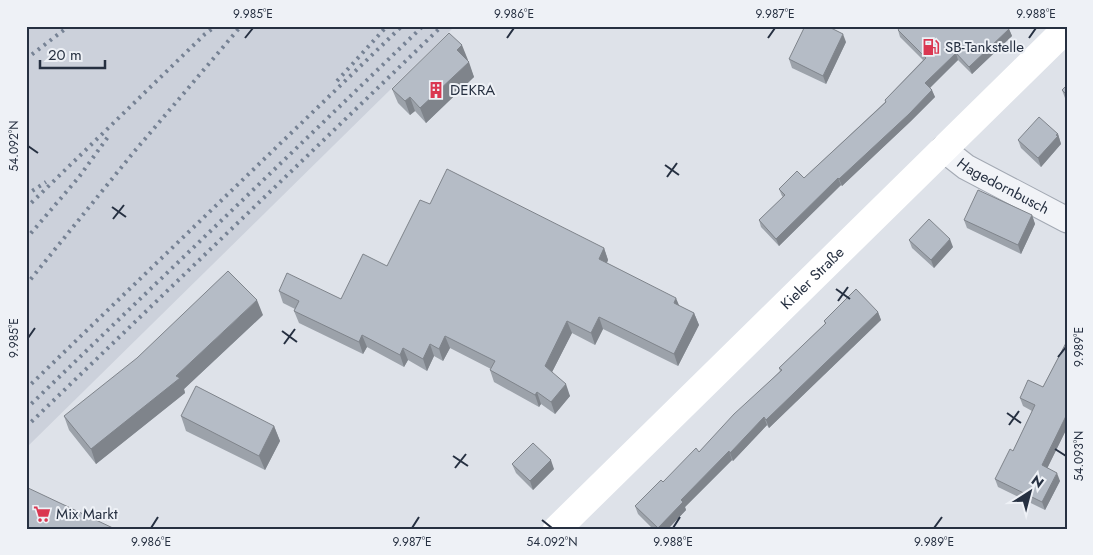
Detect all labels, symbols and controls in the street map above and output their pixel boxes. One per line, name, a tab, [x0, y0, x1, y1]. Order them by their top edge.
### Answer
text: 9.985°E	[233, 5, 273, 23]
text: 9.986°E	[494, 5, 534, 23]
text: 9.987°E	[755, 5, 795, 23]
text: 9.988°E	[1016, 5, 1056, 23]
place label: SB-Tankstelle	[945, 36, 1024, 58]
fuel station icon: SB-Tankstelle	[921, 37, 941, 57]
scale bar	[40, 38, 105, 70]
text: 20 m	[48, 44, 82, 66]
place label: DEKRA	[450, 79, 495, 101]
building icon: DEKRA	[426, 80, 446, 100]
text: 54.092°N	[5, 121, 23, 171]
street label: Hagedornbusch	[952, 153, 1053, 220]
street label: Kieler Straße	[776, 242, 849, 314]
text: 9.985°E	[5, 318, 23, 358]
text: 9.989°E	[1070, 327, 1088, 367]
text: 54.093°N	[1070, 431, 1088, 481]
north arrow	[1006, 468, 1056, 518]
text: N	[1027, 470, 1048, 493]
place label: Mix Markt	[56, 503, 118, 525]
supermarket icon: Mix Markt	[32, 504, 52, 524]
text: 9.986°E	[131, 533, 171, 551]
text: 9.987°E	[392, 533, 432, 551]
text: 54.092°N	[527, 533, 577, 551]
text: 9.988°E	[653, 533, 693, 551]
text: 9.989°E	[914, 533, 954, 551]

